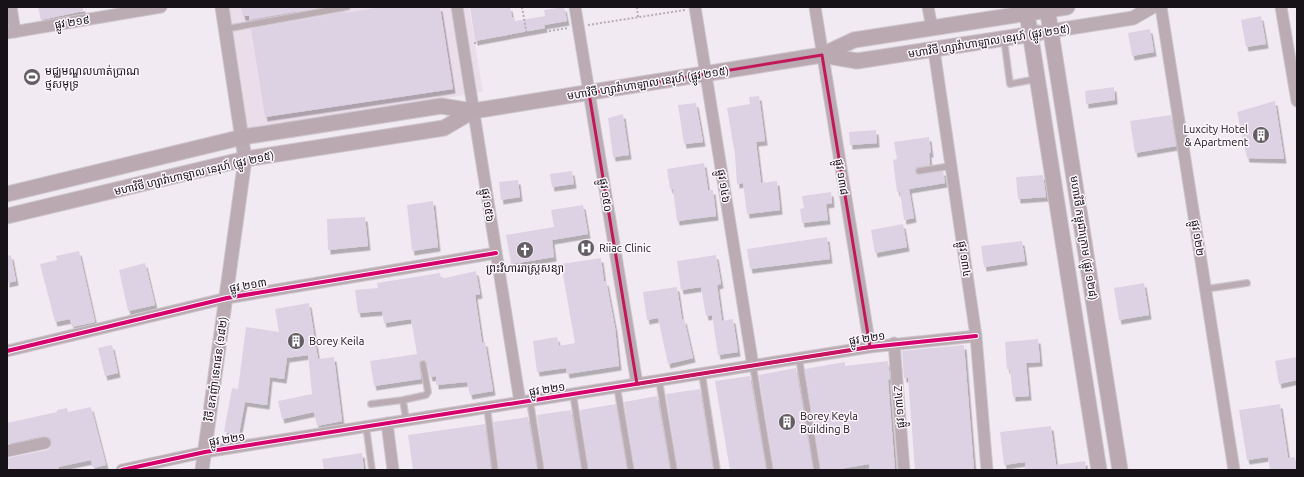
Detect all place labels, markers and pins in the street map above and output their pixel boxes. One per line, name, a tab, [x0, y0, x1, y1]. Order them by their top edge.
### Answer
place label: មជ្ឈមណ្ឌលហាត់ប្រាណ ថ្មសមុទ្រ	[45, 64, 140, 91]
sports icon: មជ្ឈមណ្ឌលហាត់ប្រាណ ថ្មសមុទ្រ	[22, 67, 42, 87]
place label: Luxcity Hotel & Apartment	[1183, 123, 1249, 148]
building icon: Luxcity Hotel & Apartment	[1251, 125, 1271, 145]
hospital icon: Riiac Clinic	[576, 238, 596, 258]
church icon: ព្រះវិហាររាស្ត្រសន្យា	[515, 240, 535, 260]
place label: Riiac Clinic	[599, 242, 651, 254]
place label: ព្រះវិហាររាស្ត្រសន្យា	[486, 262, 564, 275]
building icon: Borey Keila	[286, 331, 306, 351]
place label: Borey Keila	[309, 335, 364, 347]
place label: Borey Keyla Building B	[800, 410, 858, 435]
building icon: Borey Keyla Building B	[777, 412, 797, 432]

